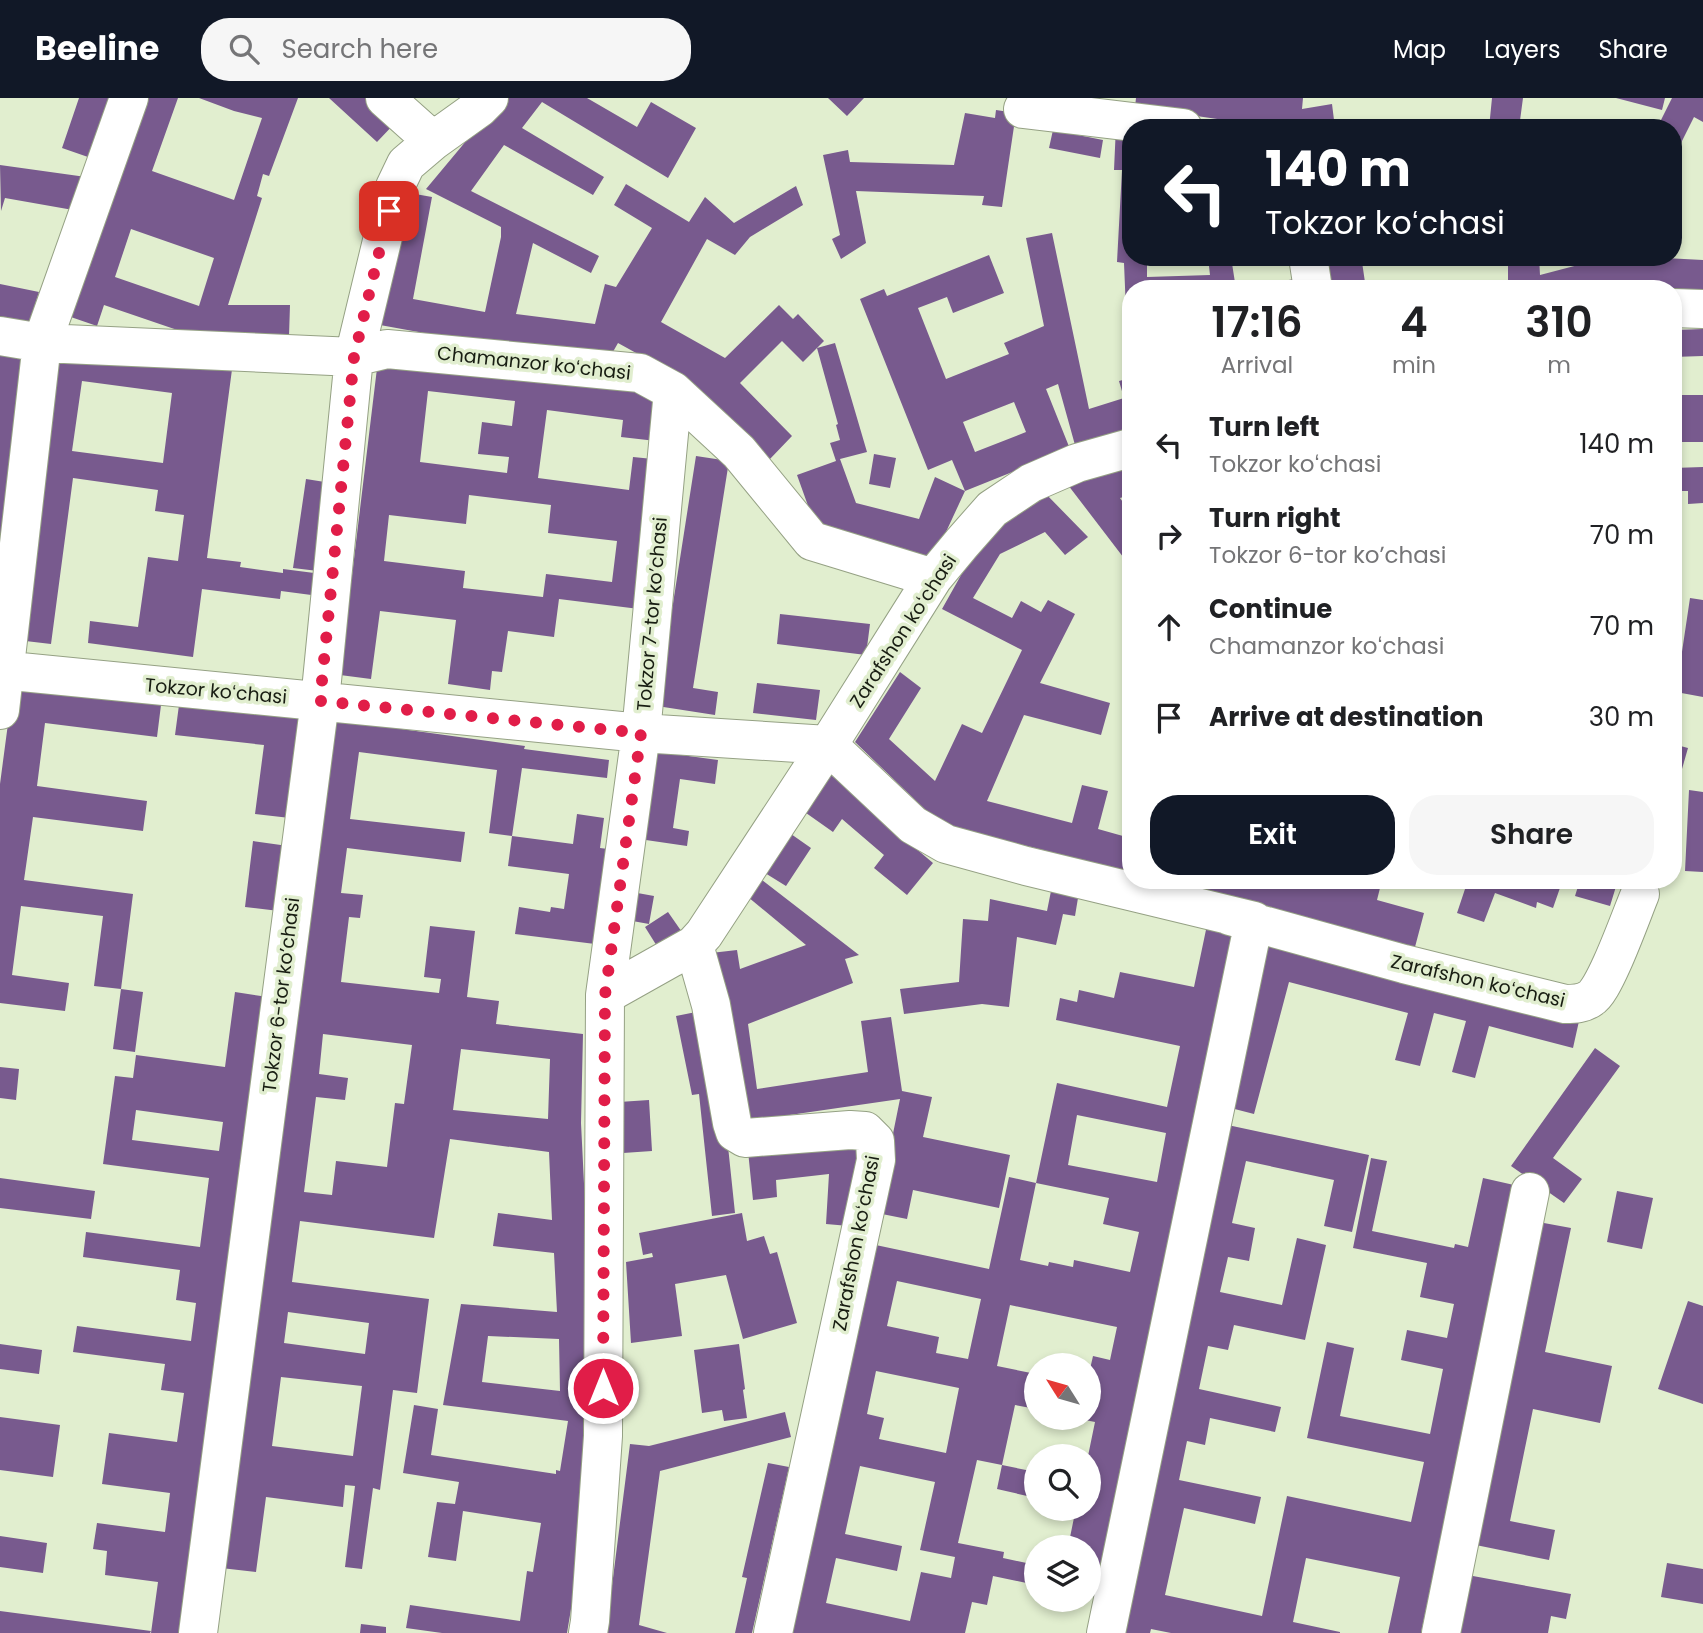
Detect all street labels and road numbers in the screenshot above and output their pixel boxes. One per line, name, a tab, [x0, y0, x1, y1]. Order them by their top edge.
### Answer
street label: Chamanzor koʻchasi	[436, 339, 632, 387]
street label: Tokzor 7-tor koʼchasi	[630, 516, 674, 712]
street label: Zarafshon koʻchasi	[843, 549, 963, 713]
street label: Tokzor koʻchasi	[144, 671, 288, 711]
street label: Tokzor 6-tor koʼchasi	[256, 896, 306, 1094]
street label: Zarafshon koʻchasi	[1388, 948, 1568, 1014]
street label: Zarafshon koʻchasi	[826, 1153, 886, 1333]

